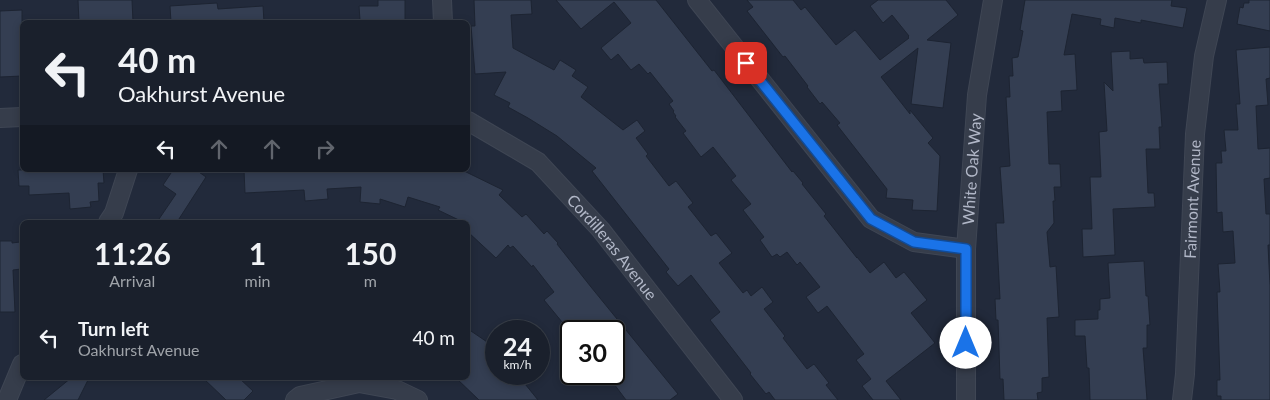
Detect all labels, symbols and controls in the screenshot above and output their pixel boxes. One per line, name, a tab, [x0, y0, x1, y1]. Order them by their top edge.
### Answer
text: 40 m	[118, 38, 196, 80]
icon: left	[35, 40, 100, 105]
pin	[725, 42, 767, 84]
icon: arrive	[732, 49, 760, 77]
text: Oakhurst Avenue	[118, 80, 285, 107]
street label: White Oak Way	[958, 112, 985, 226]
icon: left	[152, 135, 180, 163]
icon: ahead	[205, 135, 233, 163]
icon: ahead	[258, 135, 286, 163]
icon: right	[311, 135, 339, 163]
street label: Fairmont Avenue	[1180, 139, 1204, 259]
street label: Cordilleras Avenue	[564, 190, 661, 303]
text: 11:26	[94, 235, 171, 271]
text: 1	[249, 235, 266, 271]
text: 150	[344, 235, 396, 271]
text: Arrival	[109, 271, 155, 290]
text: min	[245, 271, 271, 290]
text: m	[364, 271, 377, 290]
position arrow	[939, 316, 991, 368]
text: Turn left	[78, 317, 149, 340]
speed limit sign: 30	[560, 320, 625, 385]
icon: left	[35, 324, 63, 352]
text: 40 m	[412, 326, 455, 349]
text: 24	[503, 331, 532, 361]
text: Oakhurst Avenue	[78, 340, 200, 359]
text: km/h	[503, 357, 532, 372]

